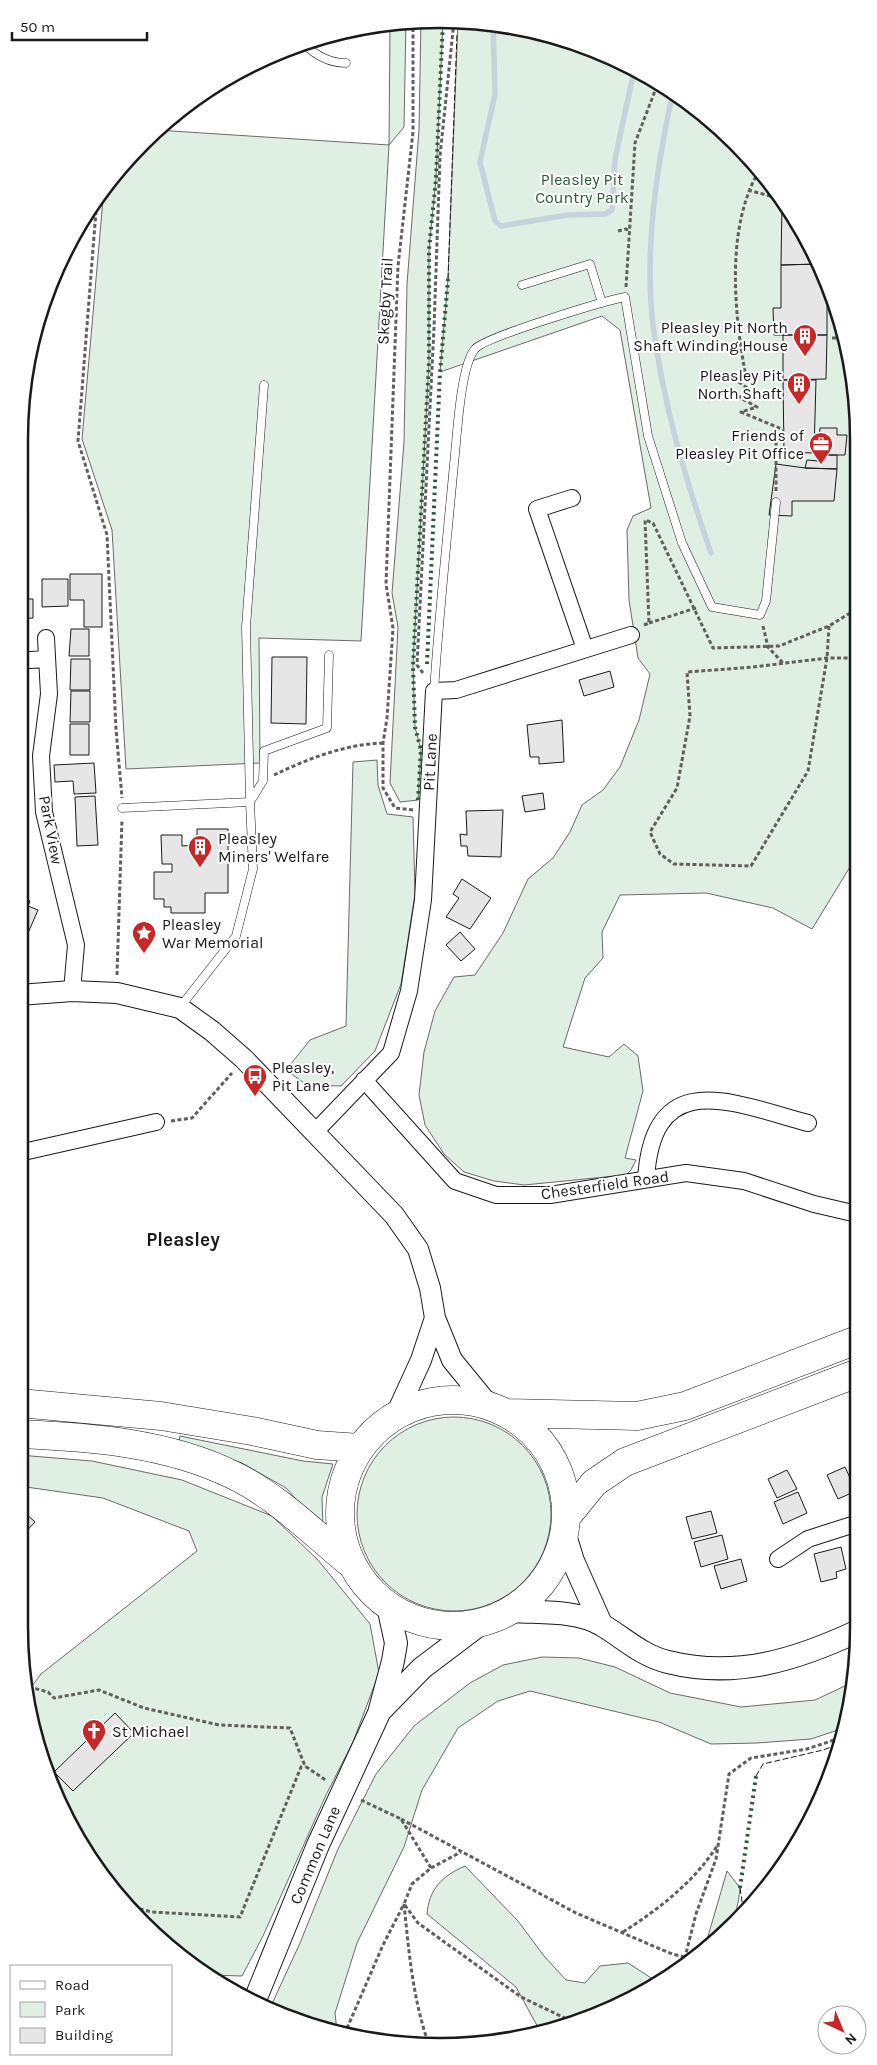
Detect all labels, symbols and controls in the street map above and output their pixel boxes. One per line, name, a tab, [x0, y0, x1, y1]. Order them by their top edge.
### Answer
scale bar	[12, 10, 148, 42]
text: 50 m	[20, 18, 55, 36]
park label: Pleasley Pit Country Park	[535, 170, 629, 207]
street label: Skegby Trail	[373, 257, 397, 345]
place label: Pleasley Pit North Shaft Winding House	[633, 318, 788, 355]
building icon: Pleasley Pit North Shaft Winding House	[792, 323, 818, 357]
place label: Pleasley Pit North Shaft	[697, 366, 782, 403]
building icon: Pleasley Pit North Shaft	[786, 371, 812, 405]
place label: Friends of Pleasley Pit Office	[675, 426, 805, 463]
office icon: Friends of Pleasley Pit Office	[808, 431, 834, 465]
street label: Pit Lane	[419, 733, 441, 791]
street label: Park View	[35, 794, 67, 866]
place label: Pleasley Miners' Welfare	[218, 829, 329, 866]
building icon: Pleasley Miners' Welfare	[187, 834, 213, 868]
place label: Pleasley War Memorial	[162, 915, 264, 952]
place icon: Pleasley War Memorial	[131, 920, 157, 954]
place label: Pleasley, Pit Lane	[272, 1058, 334, 1095]
bus stop icon: Pleasley, Pit Lane	[242, 1063, 268, 1097]
street label: Chesterfield Road	[540, 1167, 670, 1203]
district label: Pleasley	[146, 1229, 220, 1251]
church icon: St Michael	[81, 1718, 107, 1752]
place label: St Michael	[112, 1722, 189, 1741]
street label: Common Lane	[286, 1803, 344, 1907]
legend	[10, 1965, 172, 2055]
text: Road	[55, 1976, 90, 1994]
text: Park	[55, 2001, 85, 2019]
north arrow	[817, 2005, 867, 2055]
text: Building	[55, 2026, 113, 2044]
text: N	[841, 2029, 860, 2049]

